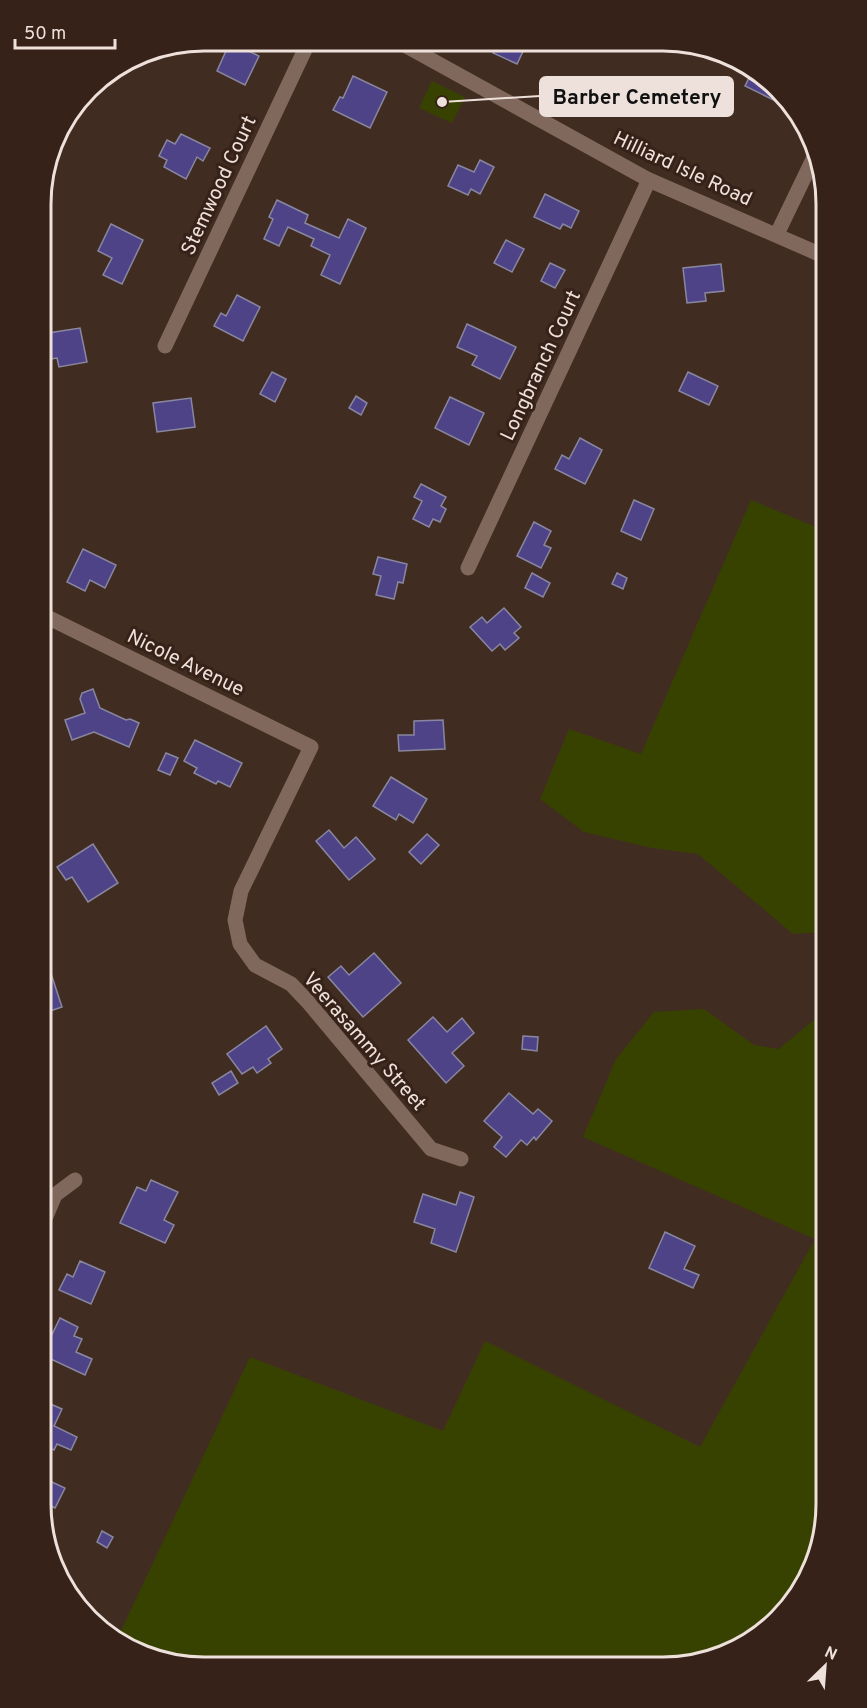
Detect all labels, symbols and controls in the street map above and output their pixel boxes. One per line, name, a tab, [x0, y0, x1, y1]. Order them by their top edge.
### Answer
scale bar	[15, 12, 116, 50]
text: 50 m	[24, 23, 66, 46]
callout: Barber Cemetery	[540, 77, 733, 116]
text: Barber Cemetery	[552, 85, 722, 112]
street label: Stemwood Court	[176, 112, 264, 260]
street label: Hilliard Isle Road	[609, 126, 756, 213]
street label: Longbranch Court	[496, 286, 588, 445]
street label: Nicole Avenue	[122, 624, 248, 703]
street label: Veerasammy Street	[296, 968, 431, 1117]
north arrow	[795, 1636, 855, 1696]
text: N	[821, 1643, 840, 1666]

